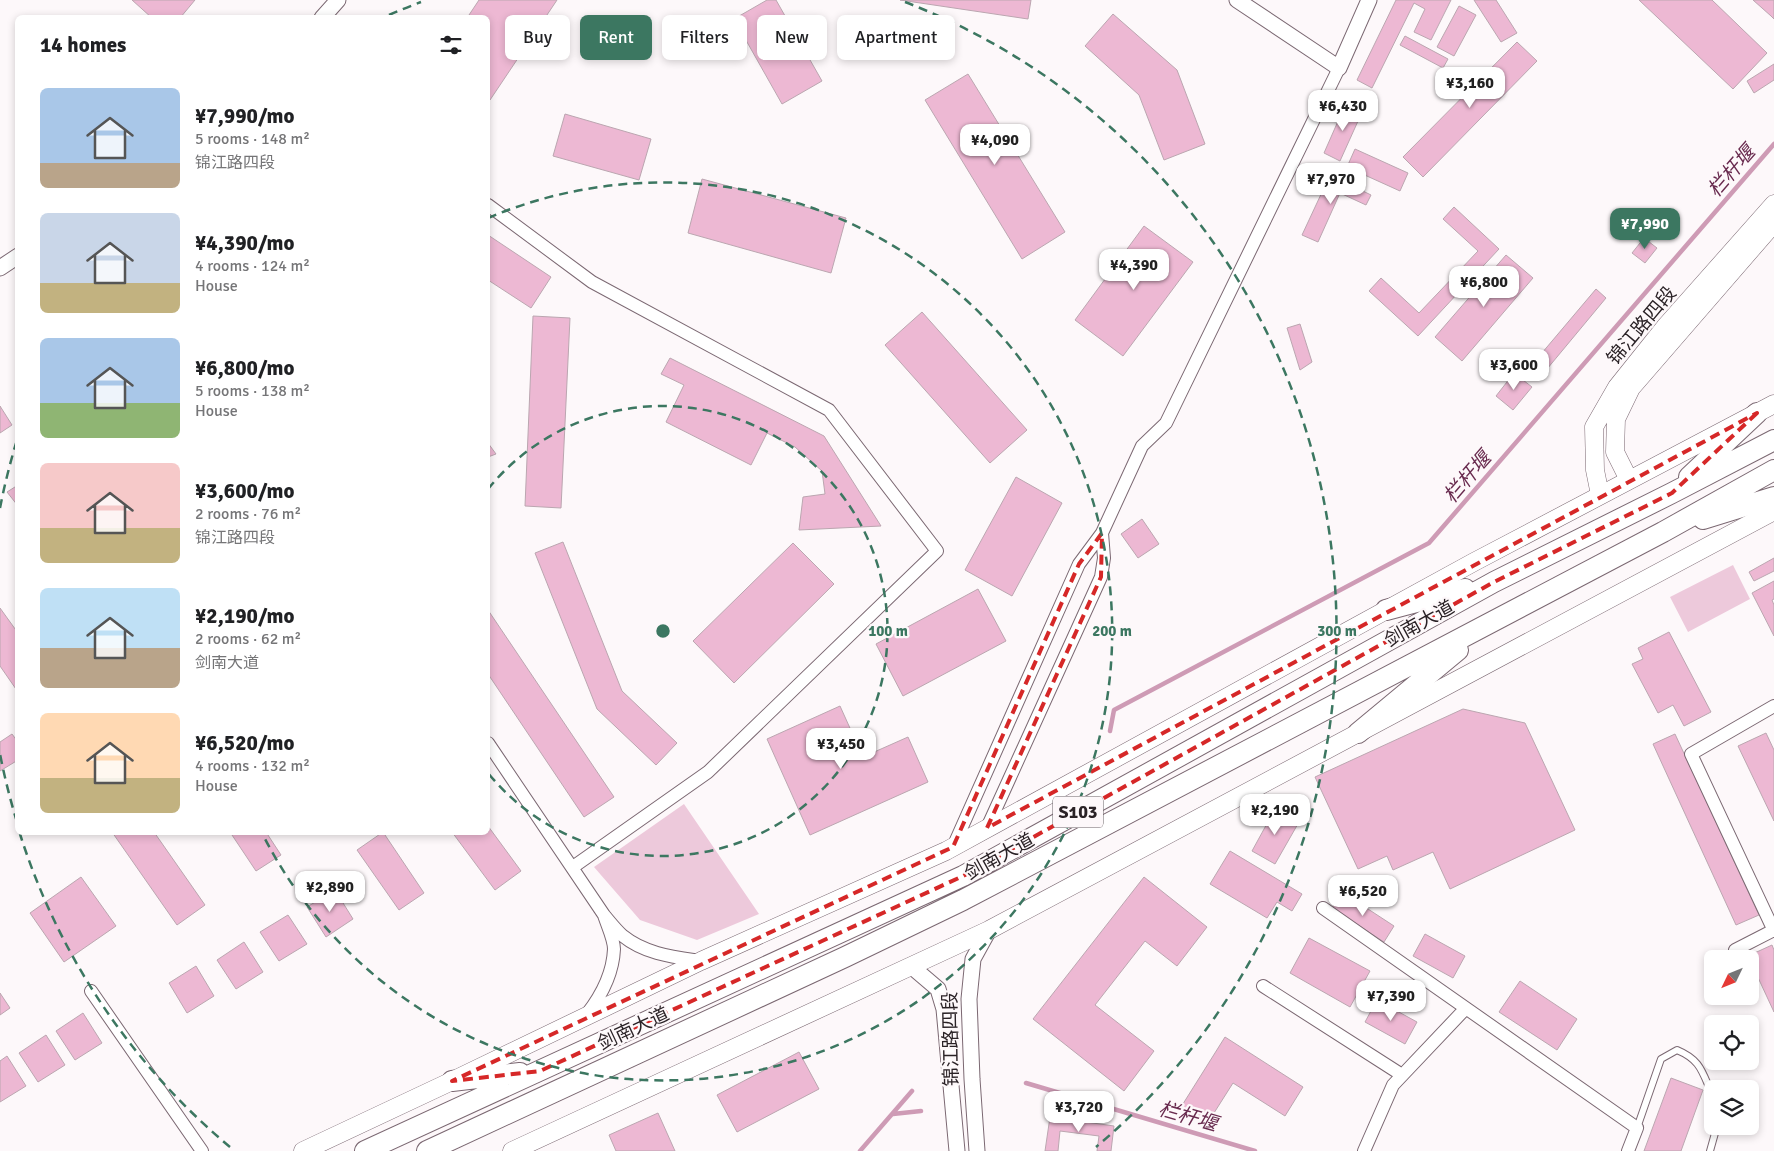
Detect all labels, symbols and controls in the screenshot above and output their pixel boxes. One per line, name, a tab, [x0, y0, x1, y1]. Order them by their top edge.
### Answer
chip: Buy	[505, 15, 570, 60]
chip: Rent	[580, 15, 652, 60]
chip: Filters	[662, 15, 747, 60]
chip: New	[757, 15, 827, 60]
chip: Apartment	[837, 15, 955, 60]
icon: filters	[437, 31, 465, 59]
text: 14 homes	[40, 32, 126, 58]
pin: ¥3,160	[1429, 66, 1511, 109]
text: ¥3,160	[1446, 73, 1494, 93]
pin: ¥6,430	[1302, 90, 1384, 132]
text: ¥6,430	[1319, 96, 1367, 116]
text: ¥7,990/mo	[195, 103, 294, 129]
icon: home	[80, 108, 140, 168]
pin: ¥4,090	[954, 124, 1036, 166]
text: 5 rooms · 148 m²	[195, 129, 310, 149]
text: ¥4,090	[971, 130, 1019, 150]
water label: 栏杆堰	[1702, 138, 1762, 202]
text: 锦江路四段	[195, 153, 275, 173]
pin: ¥7,970	[1290, 162, 1372, 205]
text: ¥7,970	[1307, 169, 1355, 189]
pin: ¥7,990	[1604, 208, 1686, 250]
text: ¥7,990	[1621, 214, 1669, 234]
text: ¥4,390/mo	[195, 230, 294, 256]
icon: home	[80, 233, 140, 293]
pin: ¥4,390	[1093, 248, 1175, 291]
text: ¥4,390	[1110, 255, 1158, 275]
text: 4 rooms · 124 m²	[195, 256, 310, 276]
pin: ¥6,800	[1443, 266, 1525, 308]
text: ¥6,800	[1460, 272, 1508, 292]
text: House	[195, 276, 238, 296]
street label: 锦江路四段	[1602, 282, 1681, 370]
pin: ¥3,600	[1473, 348, 1555, 391]
text: ¥6,800/mo	[195, 355, 294, 381]
text: ¥3,600	[1490, 355, 1538, 375]
icon: home	[80, 358, 140, 418]
text: 5 rooms · 138 m²	[195, 381, 310, 401]
text: House	[195, 401, 238, 421]
water label: 栏杆堰	[1438, 444, 1498, 508]
text: ¥3,600/mo	[195, 478, 294, 504]
icon: home	[80, 483, 140, 543]
text: 2 rooms · 76 m²	[195, 504, 301, 524]
text: 锦江路四段	[195, 528, 275, 548]
street label: 剑南大道	[1380, 595, 1459, 653]
text: ¥2,190/mo	[195, 603, 294, 629]
icon: home	[80, 608, 140, 668]
centre of rings	[654, 622, 672, 640]
text: 100 m	[868, 622, 908, 640]
text: 200 m	[1092, 622, 1132, 640]
text: 300 m	[1317, 622, 1357, 640]
text: 2 rooms · 62 m²	[195, 629, 301, 649]
text: 剑南大道	[195, 653, 259, 673]
pin: ¥3,450	[800, 728, 882, 770]
text: ¥6,520/mo	[195, 730, 294, 756]
icon: home	[80, 733, 140, 793]
text: ¥3,450	[817, 734, 865, 754]
text: 4 rooms · 132 m²	[195, 756, 310, 776]
text: House	[195, 776, 238, 796]
pin: ¥2,190	[1234, 794, 1316, 836]
road number: S103	[1053, 796, 1103, 828]
text: ¥2,190	[1251, 800, 1299, 820]
street label: 剑南大道	[960, 828, 1039, 886]
pin: ¥2,890	[289, 870, 371, 913]
pin: ¥6,520	[1322, 874, 1404, 917]
text: ¥2,890	[306, 877, 354, 897]
text: ¥6,520	[1339, 881, 1387, 901]
north arrow	[1704, 950, 1759, 1005]
map controls	[1704, 950, 1759, 1135]
pin: ¥7,390	[1350, 980, 1432, 1022]
text: ¥7,390	[1367, 986, 1415, 1006]
street label: 锦江路四段	[938, 991, 964, 1087]
street label: 剑南大道	[594, 1002, 673, 1056]
button: locate	[1704, 1015, 1759, 1070]
button: layers	[1704, 1080, 1759, 1135]
pin: ¥3,720	[1038, 1090, 1120, 1133]
water label: 栏杆堰	[1156, 1096, 1223, 1138]
text: ¥3,720	[1055, 1097, 1103, 1117]

